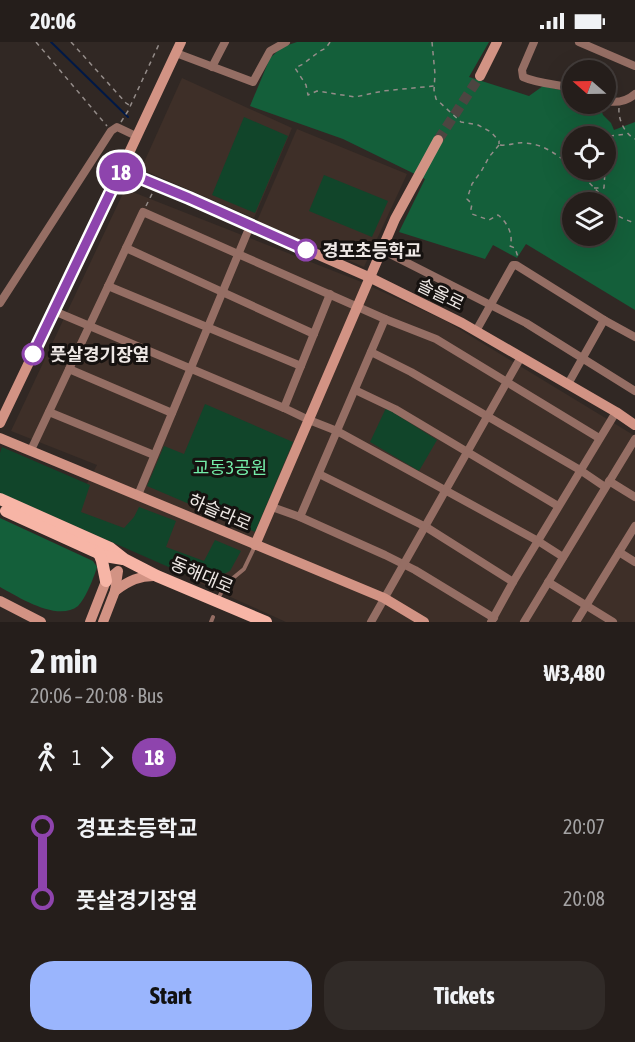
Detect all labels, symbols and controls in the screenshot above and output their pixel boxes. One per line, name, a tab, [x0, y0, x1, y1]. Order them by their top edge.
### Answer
text: 20:06	[30, 8, 76, 34]
north arrow	[562, 60, 616, 114]
map controls	[562, 60, 616, 246]
button: locate	[562, 126, 616, 180]
line badge: 18	[94, 152, 148, 192]
text: 18	[111, 160, 131, 184]
button: layers	[562, 192, 616, 246]
marker: 경포초등학교	[295, 239, 317, 261]
place label: 경포초등학교	[322, 240, 421, 261]
street label: 솔올로	[414, 274, 468, 314]
marker: 풋살경기장옆	[22, 343, 44, 365]
place label: 풋살경기장옆	[50, 344, 149, 365]
park label: 교동3공원	[193, 457, 267, 478]
street label: 하슬라로	[185, 489, 255, 535]
street label: 동해대로	[167, 552, 237, 598]
text: 2 min	[30, 642, 97, 680]
text: ₩3,480	[544, 660, 605, 686]
text: 20:06 – 20:08 · Bus	[30, 684, 163, 707]
icon: walk	[30, 741, 63, 774]
icon: forward	[90, 741, 123, 774]
text: 18	[144, 745, 164, 769]
text: 1	[72, 746, 81, 769]
text: 경포초등학교	[76, 815, 197, 841]
text: 20:07	[563, 815, 605, 838]
text: 풋살경기장옆	[76, 887, 197, 913]
text: 20:08	[563, 887, 605, 910]
button: Start	[30, 961, 312, 1030]
button: Tickets	[324, 961, 605, 1030]

